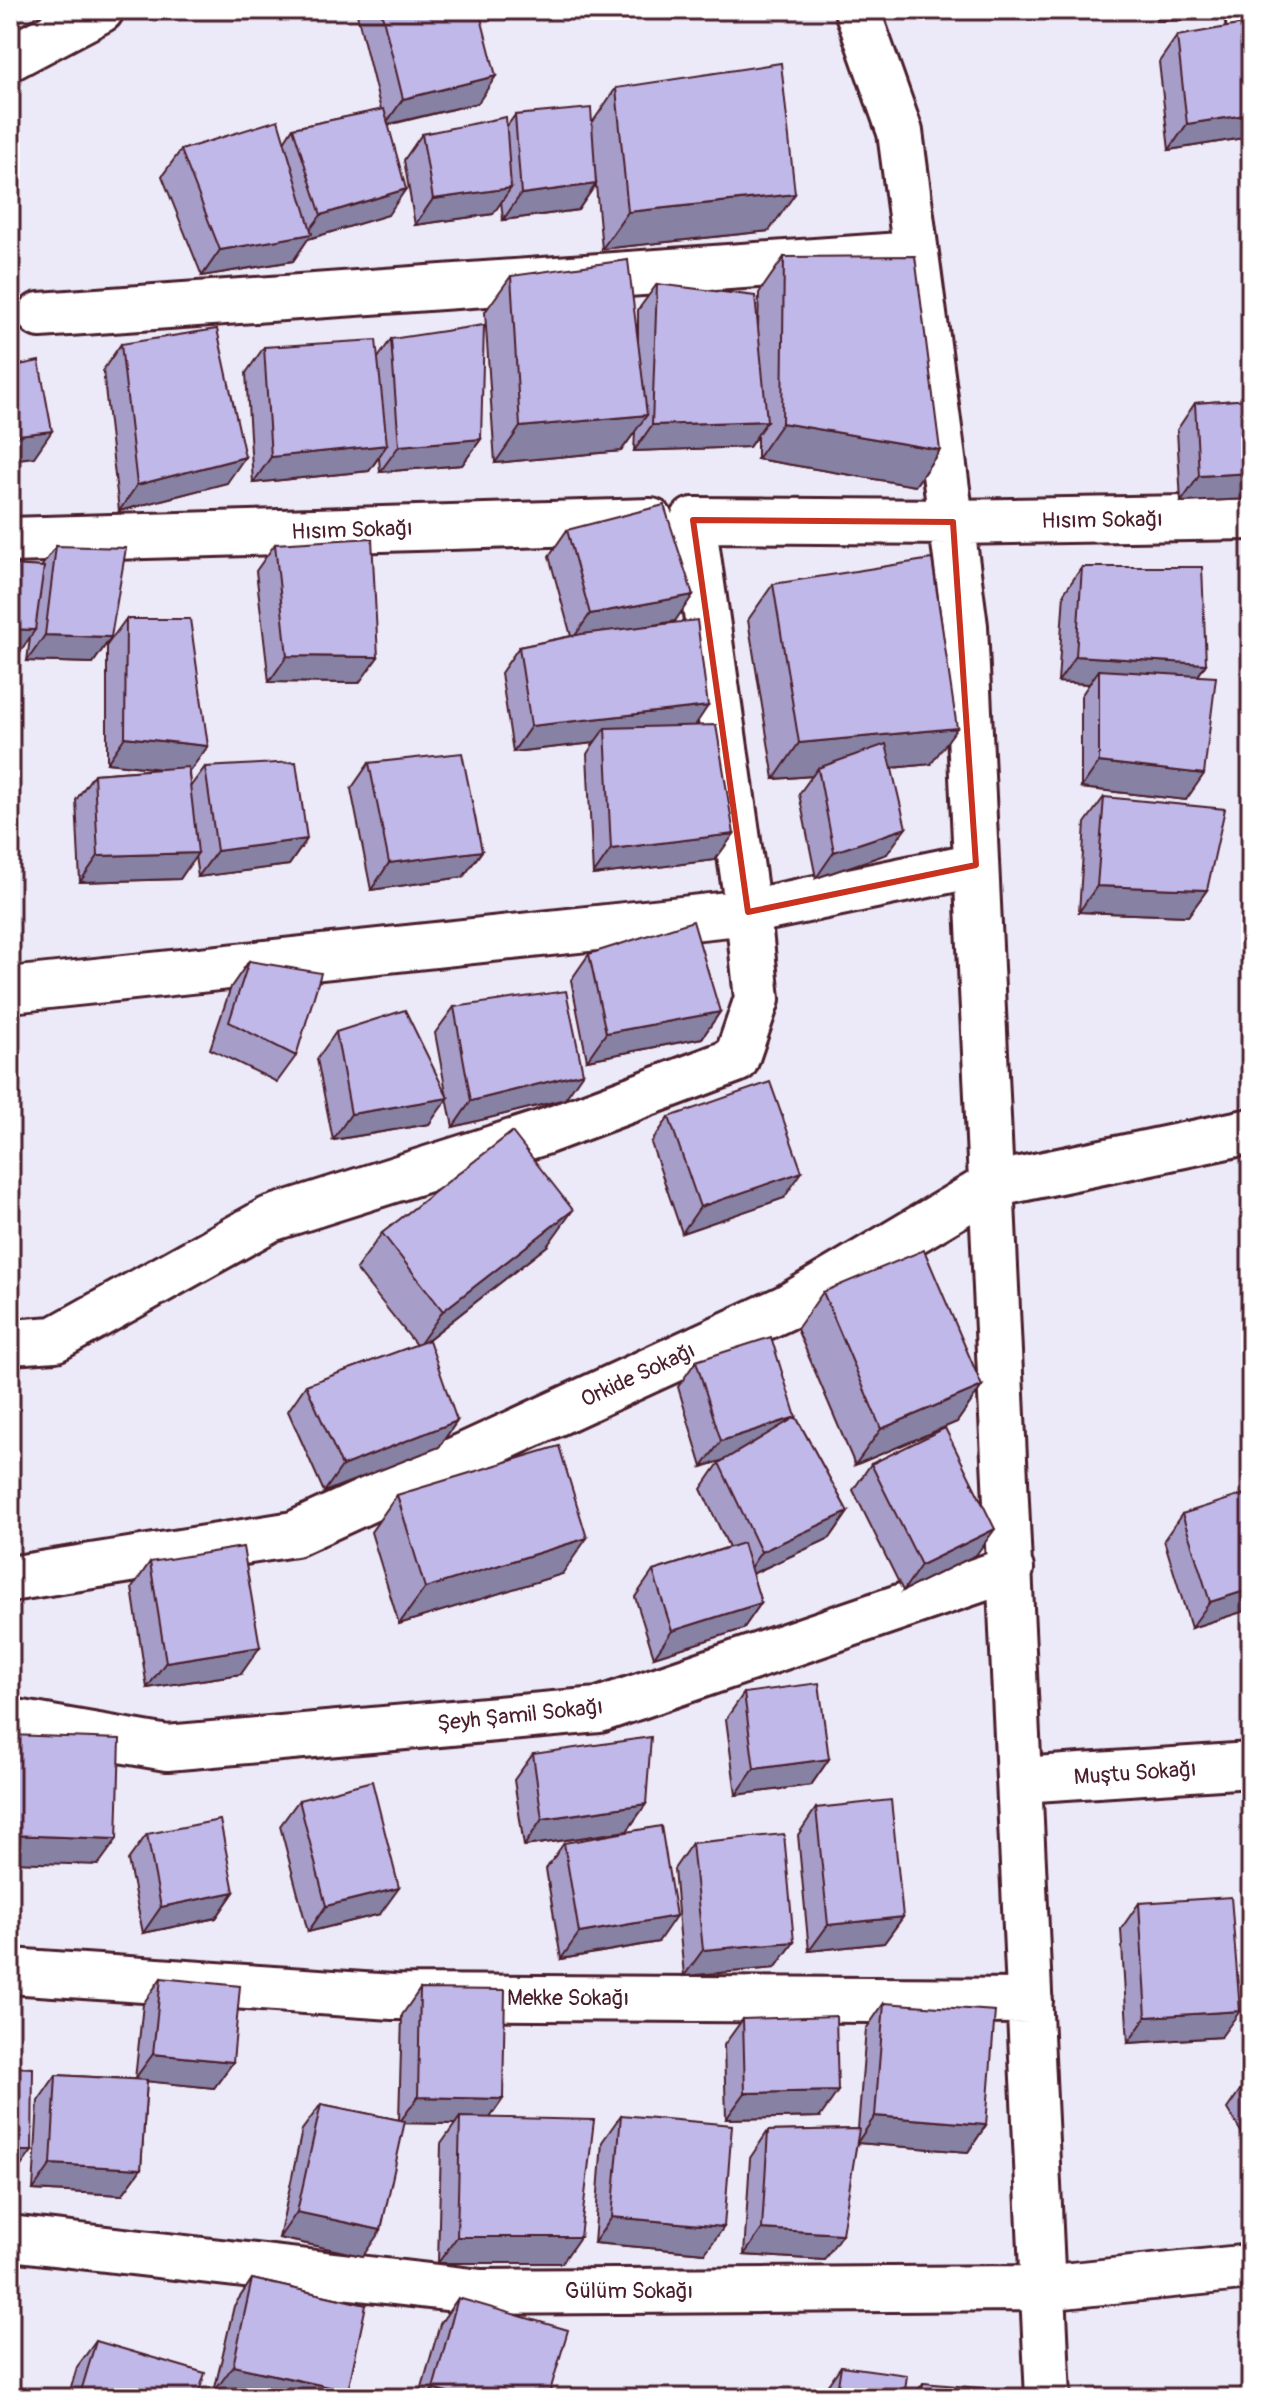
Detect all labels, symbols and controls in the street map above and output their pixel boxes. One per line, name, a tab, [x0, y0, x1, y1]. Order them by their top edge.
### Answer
street label: Hısım Sokağı	[1041, 505, 1163, 535]
street label: Hısım Sokağı	[291, 514, 413, 546]
street label: Orkide Sokağı	[576, 1336, 700, 1414]
street label: Şeyh Şamil Sokağı	[436, 1692, 604, 1738]
street label: Muştu Sokağı	[1073, 1755, 1197, 1791]
street label: Mekke Sokağı	[507, 1984, 629, 2012]
street label: Gülüm Sokağı	[565, 2277, 693, 2305]

